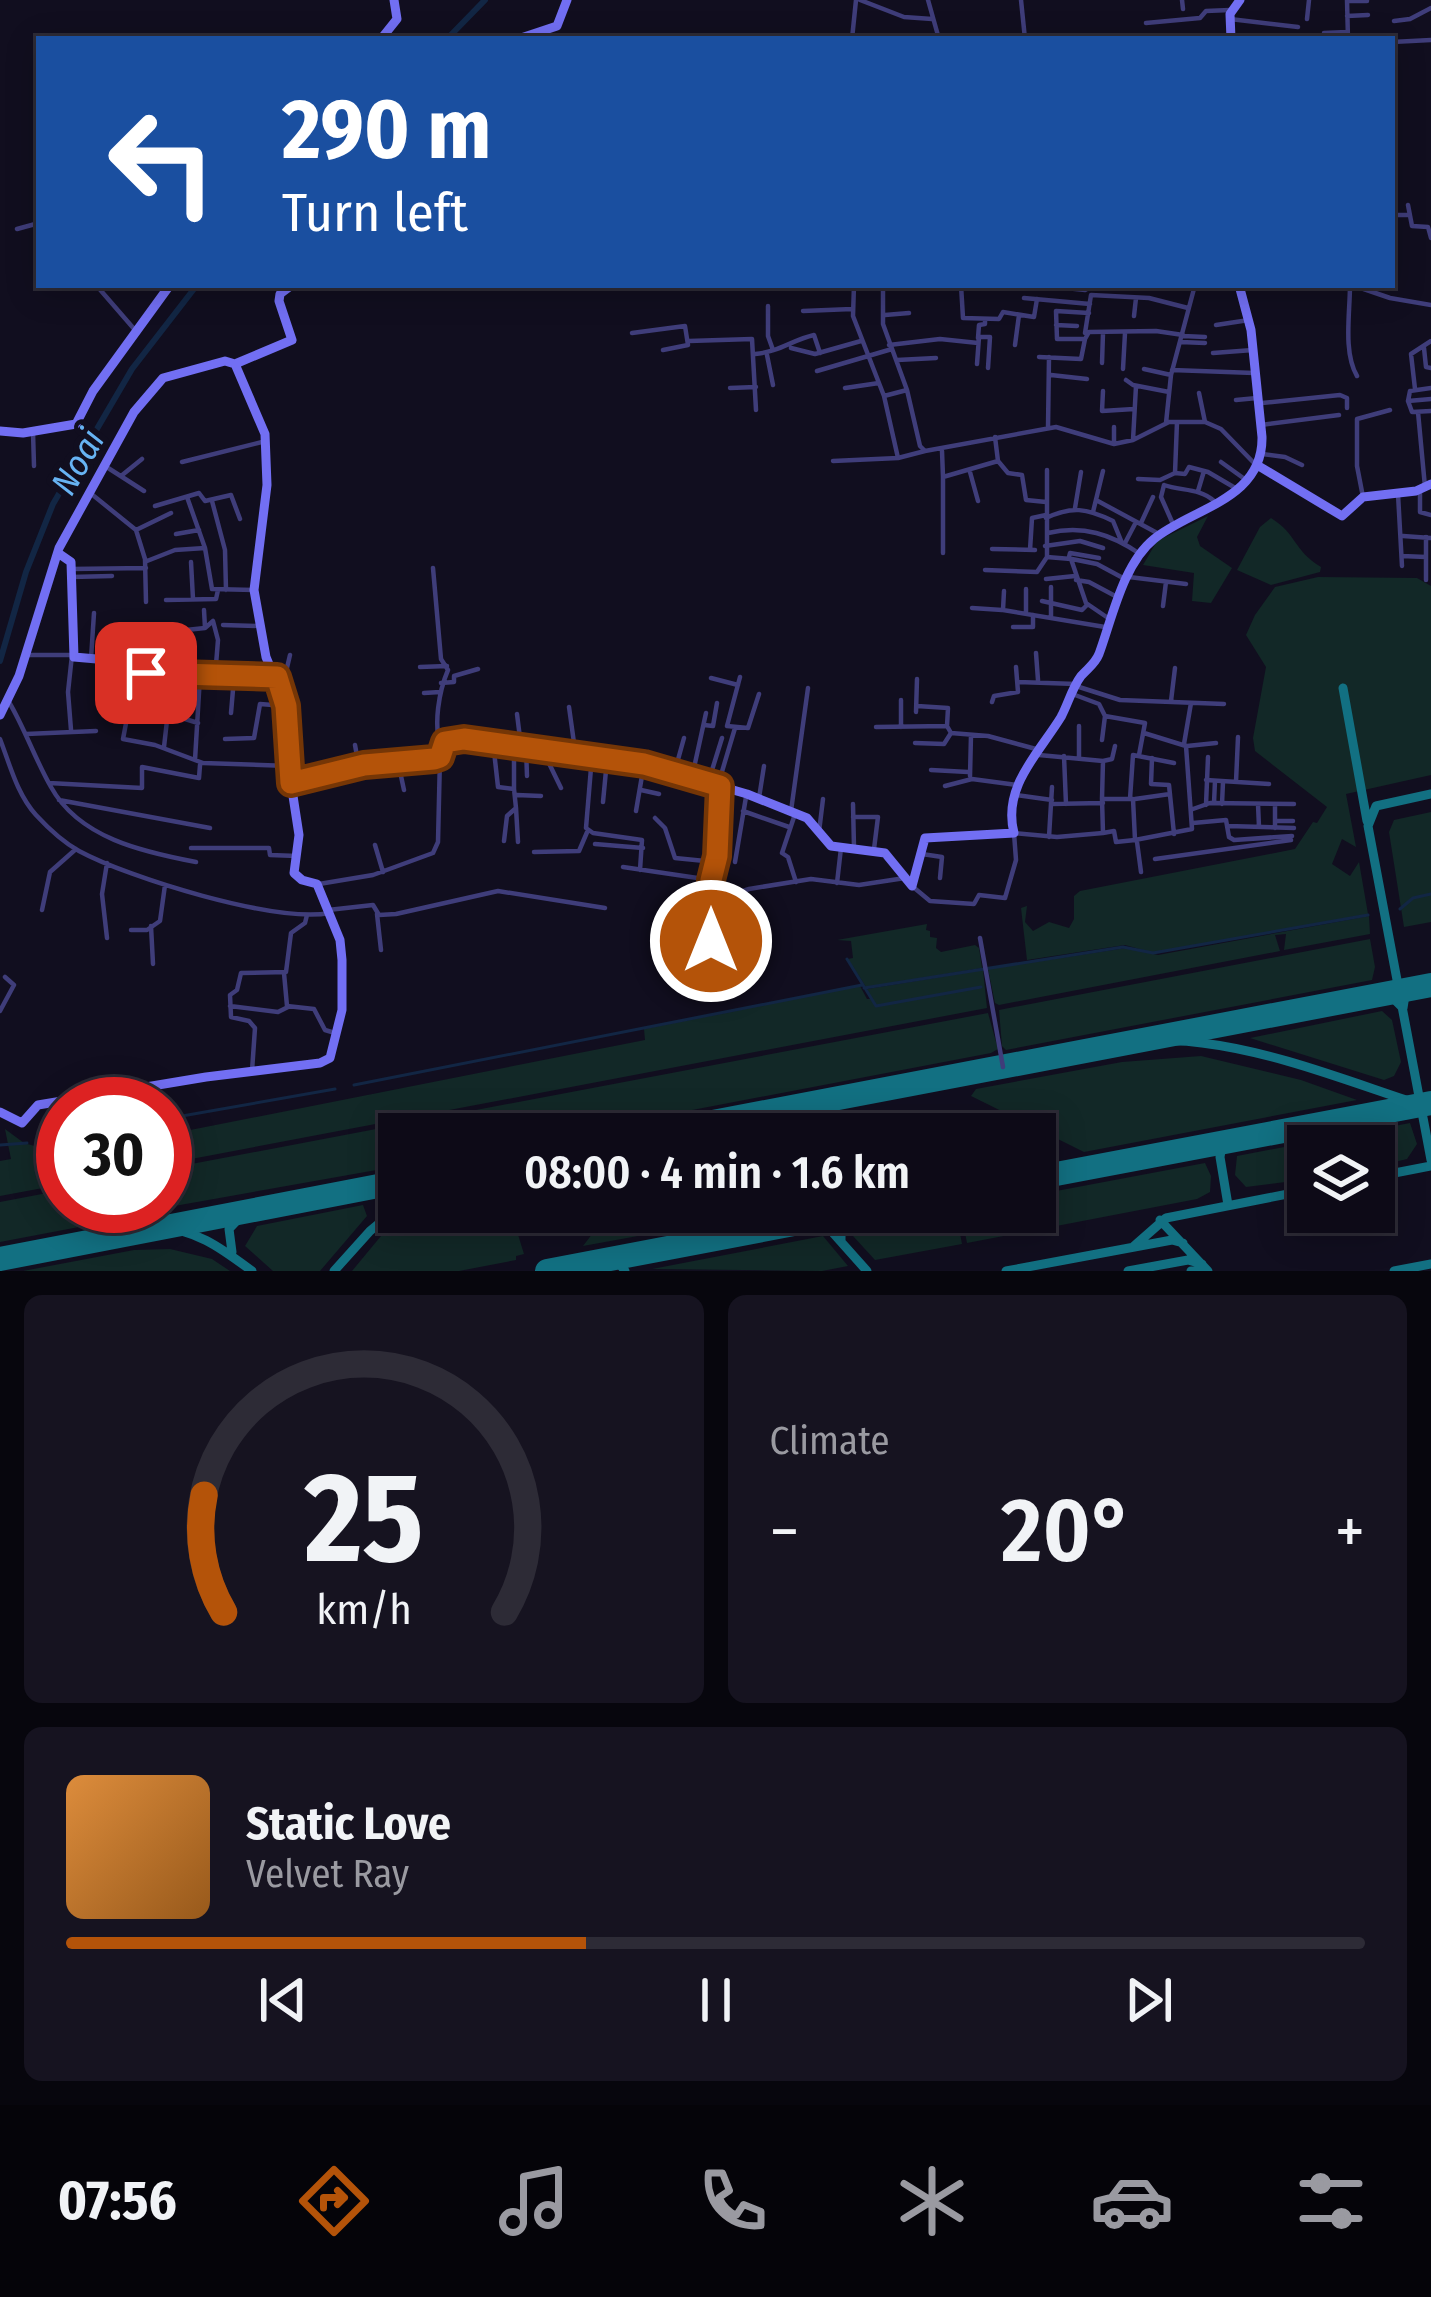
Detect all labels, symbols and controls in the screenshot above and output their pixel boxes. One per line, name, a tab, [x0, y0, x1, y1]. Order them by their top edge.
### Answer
text: 290 m	[282, 79, 491, 180]
icon: left	[84, 84, 240, 240]
text: Turn left	[282, 181, 468, 245]
water label: Noai	[42, 421, 114, 503]
pin	[95, 622, 197, 724]
icon: arrive	[113, 640, 179, 706]
position arrow	[648, 878, 774, 1004]
speed limit sign: 30	[36, 1077, 192, 1233]
map controls	[1287, 1125, 1395, 1233]
button: layers	[1287, 1125, 1395, 1233]
text: 08:00 · 4 min · 1.6 km	[524, 1146, 910, 1200]
text: Climate	[770, 1418, 890, 1464]
text: 25	[303, 1444, 423, 1594]
text: 20°	[1001, 1477, 1133, 1585]
text: −	[770, 1492, 799, 1571]
text: +	[1335, 1492, 1365, 1571]
text: km/h	[316, 1584, 412, 1635]
text: Static Love	[246, 1797, 451, 1851]
text: Velvet Ray	[246, 1851, 409, 1897]
icon: previous	[250, 1967, 316, 2033]
icon: pause	[683, 1967, 749, 2033]
icon: next	[1116, 1967, 1182, 2033]
icon: directions	[292, 2159, 376, 2243]
icon: music	[492, 2159, 576, 2243]
icon: phone	[691, 2159, 775, 2243]
icon: climate	[890, 2159, 974, 2243]
icon: car	[1090, 2159, 1174, 2243]
icon: filters	[1289, 2159, 1373, 2243]
text: 07:56	[58, 2169, 177, 2233]

